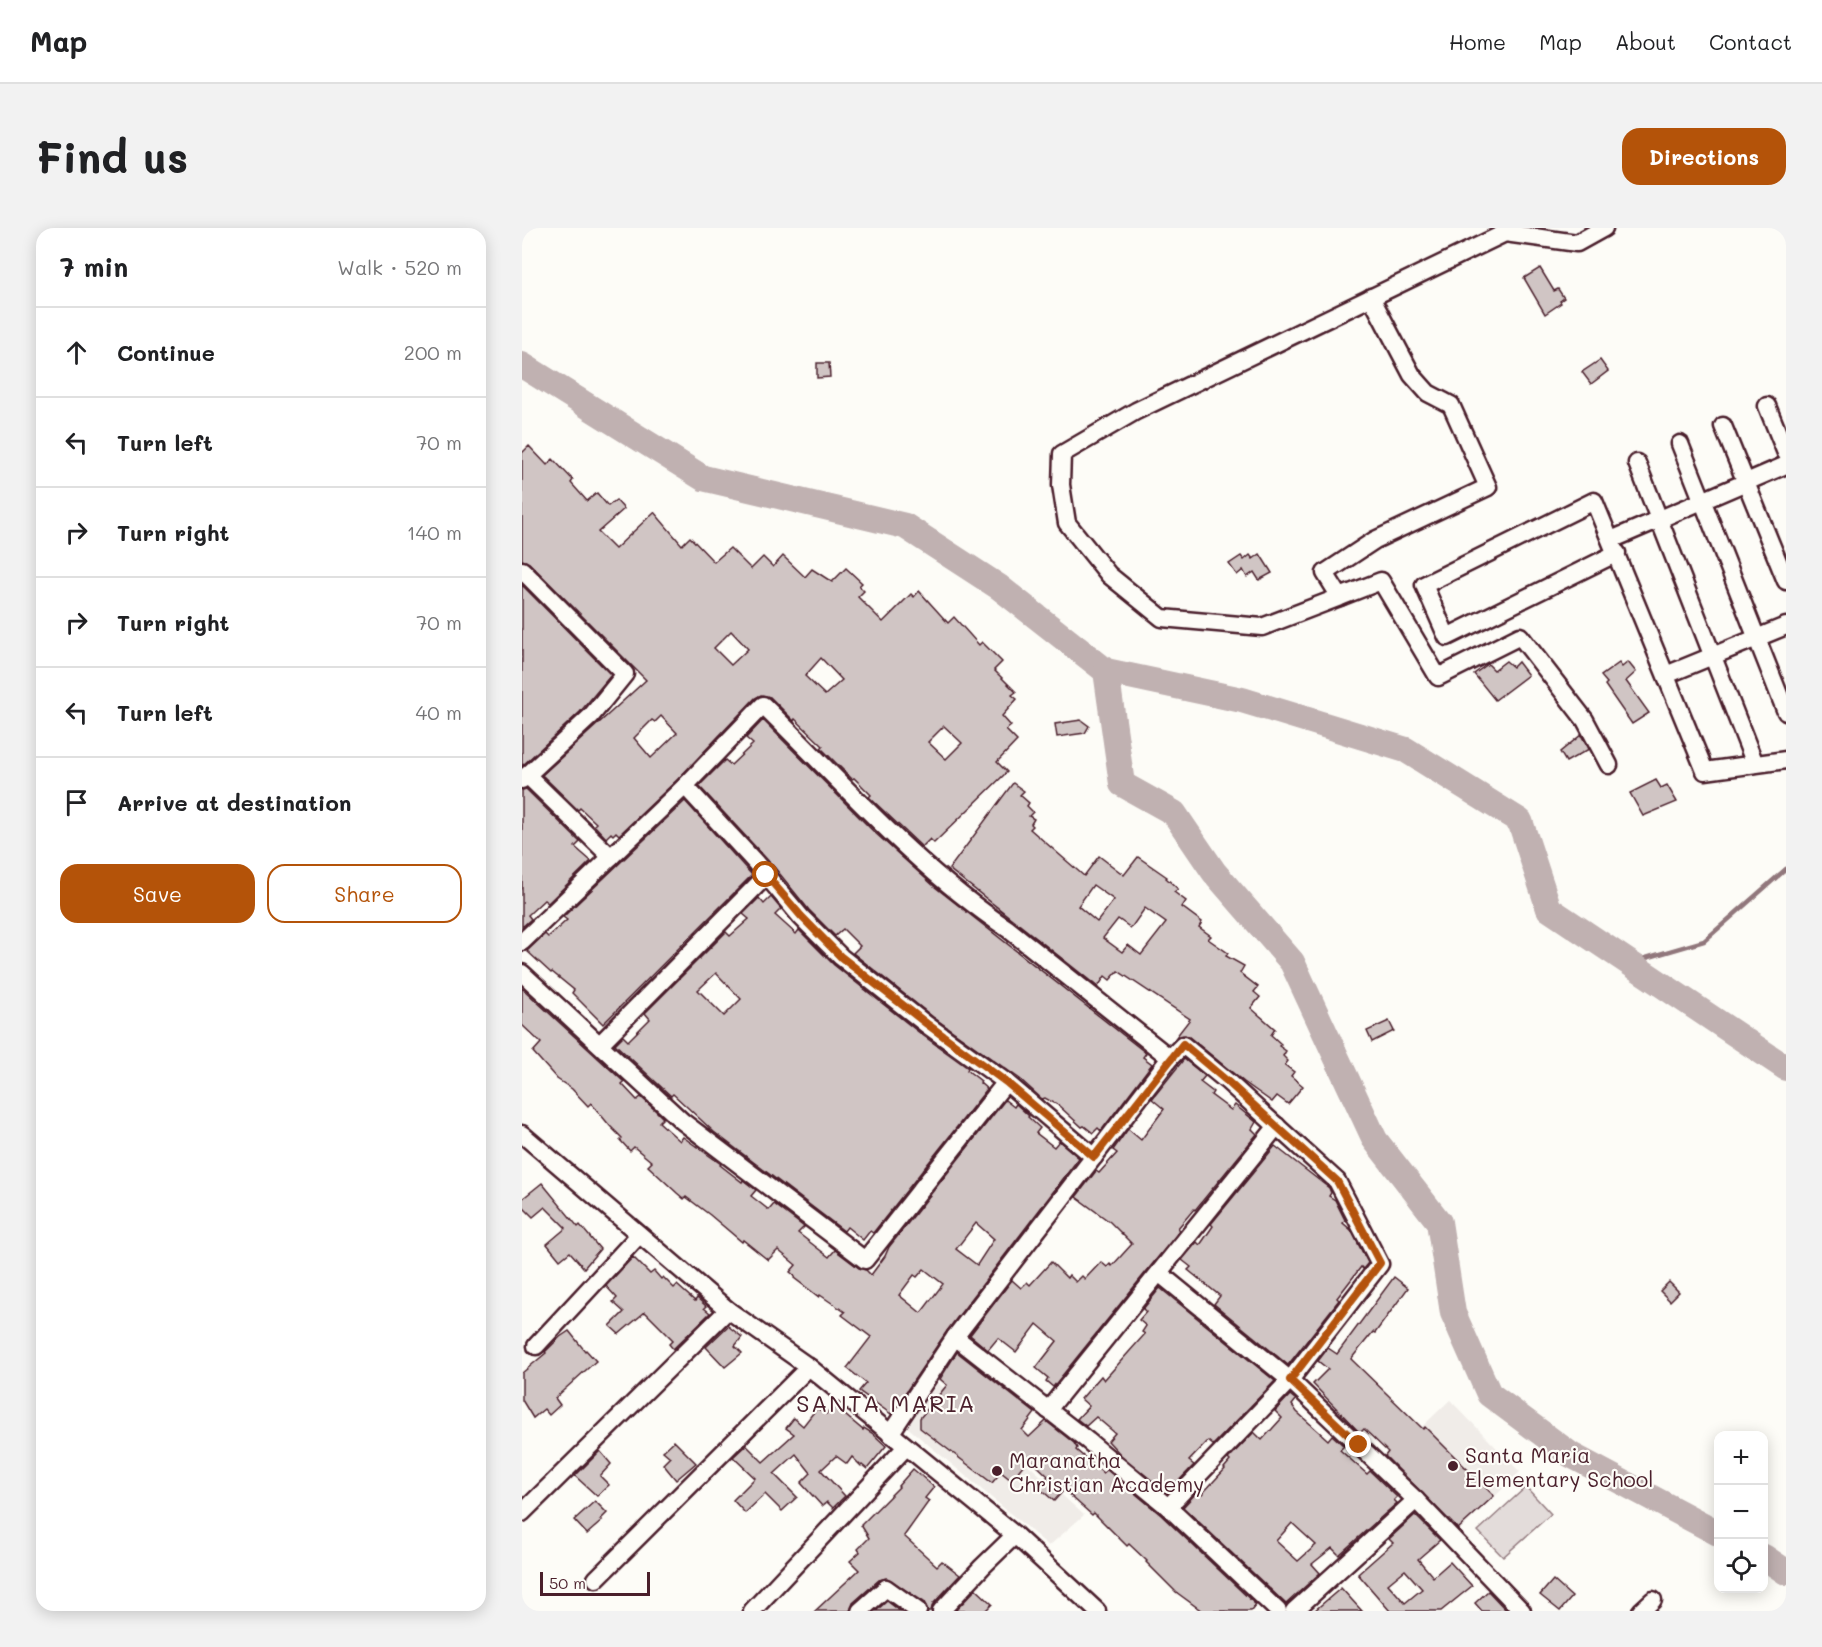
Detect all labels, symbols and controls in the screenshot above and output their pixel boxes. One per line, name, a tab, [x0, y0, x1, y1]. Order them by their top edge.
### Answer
text: Map	[30, 23, 87, 59]
text: Home	[1449, 28, 1506, 55]
text: Map	[1539, 28, 1582, 55]
text: About	[1615, 28, 1676, 55]
text: Contact	[1709, 28, 1792, 55]
button: Directions	[1622, 128, 1786, 185]
text: Find us	[36, 129, 188, 184]
text: 7 min	[60, 250, 128, 284]
text: Walk · 520 m	[337, 254, 462, 280]
icon: ahead	[60, 336, 93, 369]
text: Continue	[117, 338, 215, 367]
text: 200 m	[404, 339, 462, 365]
icon: left	[60, 426, 93, 459]
text: Turn left	[117, 428, 213, 457]
text: 70 m	[416, 429, 462, 455]
icon: right	[60, 516, 93, 549]
text: Turn right	[117, 518, 229, 547]
text: 140 m	[407, 519, 462, 545]
icon: right	[60, 606, 93, 639]
text: Turn right	[117, 608, 229, 637]
text: 70 m	[416, 609, 462, 635]
icon: left	[60, 696, 93, 729]
text: Turn left	[117, 698, 213, 727]
text: 40 m	[416, 699, 462, 725]
icon: arrive	[60, 786, 93, 819]
text: Arrive at destination	[117, 788, 352, 817]
route start	[752, 861, 778, 887]
button: Save	[60, 864, 255, 923]
button: Share	[267, 864, 462, 923]
district label: SANTA MARIA	[796, 1387, 976, 1418]
route end	[1345, 1431, 1371, 1457]
map controls	[1714, 1431, 1768, 1593]
button: +	[1714, 1431, 1768, 1485]
place label: Santa Maria Elementary School	[1465, 1441, 1653, 1492]
place label: Maranatha Christian Academy	[1009, 1446, 1204, 1497]
marker: Santa Maria Elementary School	[1446, 1459, 1460, 1473]
marker: Maranatha Christian Academy	[990, 1464, 1004, 1478]
button: −	[1714, 1485, 1768, 1539]
button: locate	[1714, 1539, 1768, 1593]
scale bar	[540, 1569, 650, 1596]
text: 50 m	[549, 1572, 586, 1593]

